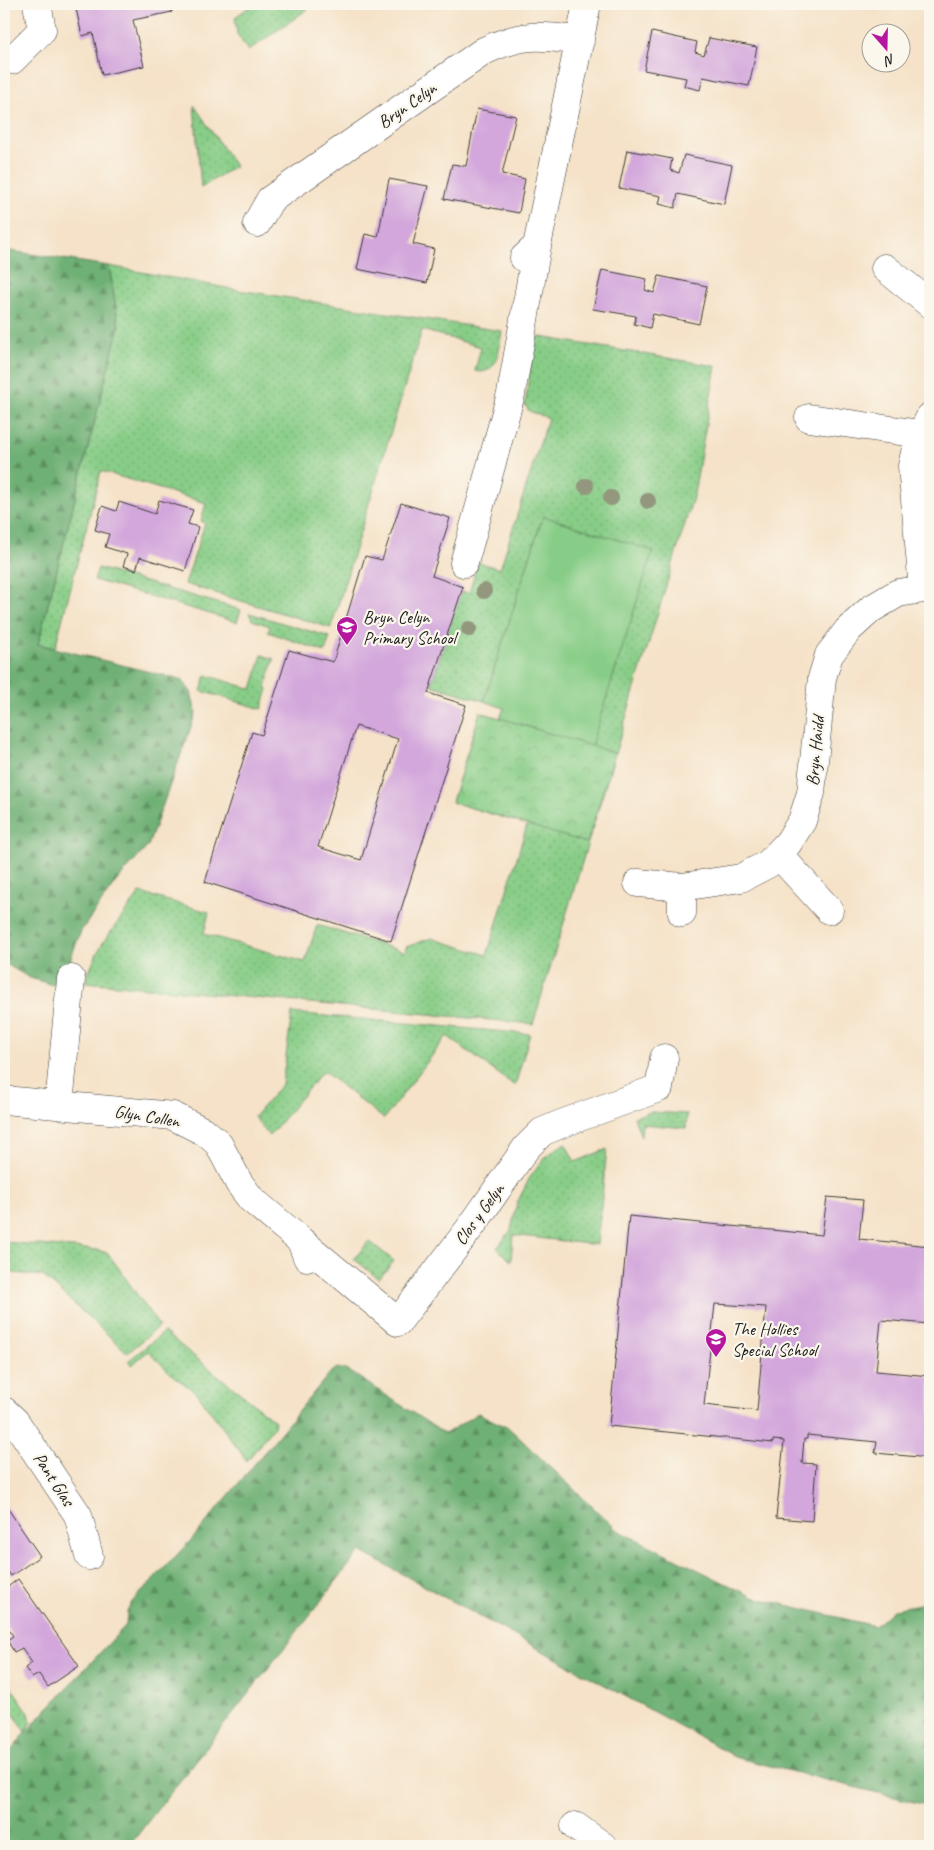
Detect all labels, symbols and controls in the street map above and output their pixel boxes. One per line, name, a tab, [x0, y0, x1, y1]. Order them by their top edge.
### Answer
north arrow	[862, 22, 912, 72]
text: N	[881, 50, 897, 70]
street label: Bryn Celyn	[373, 76, 441, 133]
place label: Bryn Celyn Primary School	[363, 606, 458, 649]
school or university icon: Bryn Celyn Primary School	[335, 615, 359, 646]
street label: Bryn Haidd	[801, 712, 829, 787]
street label: Glyn Collen	[113, 1100, 182, 1132]
street label: Clos y Gelyn	[449, 1178, 509, 1249]
place label: The Hollies Special School	[732, 1318, 820, 1361]
school or university icon: The Hollies Special School	[704, 1327, 728, 1358]
street label: Pant Glas	[29, 1448, 80, 1511]

